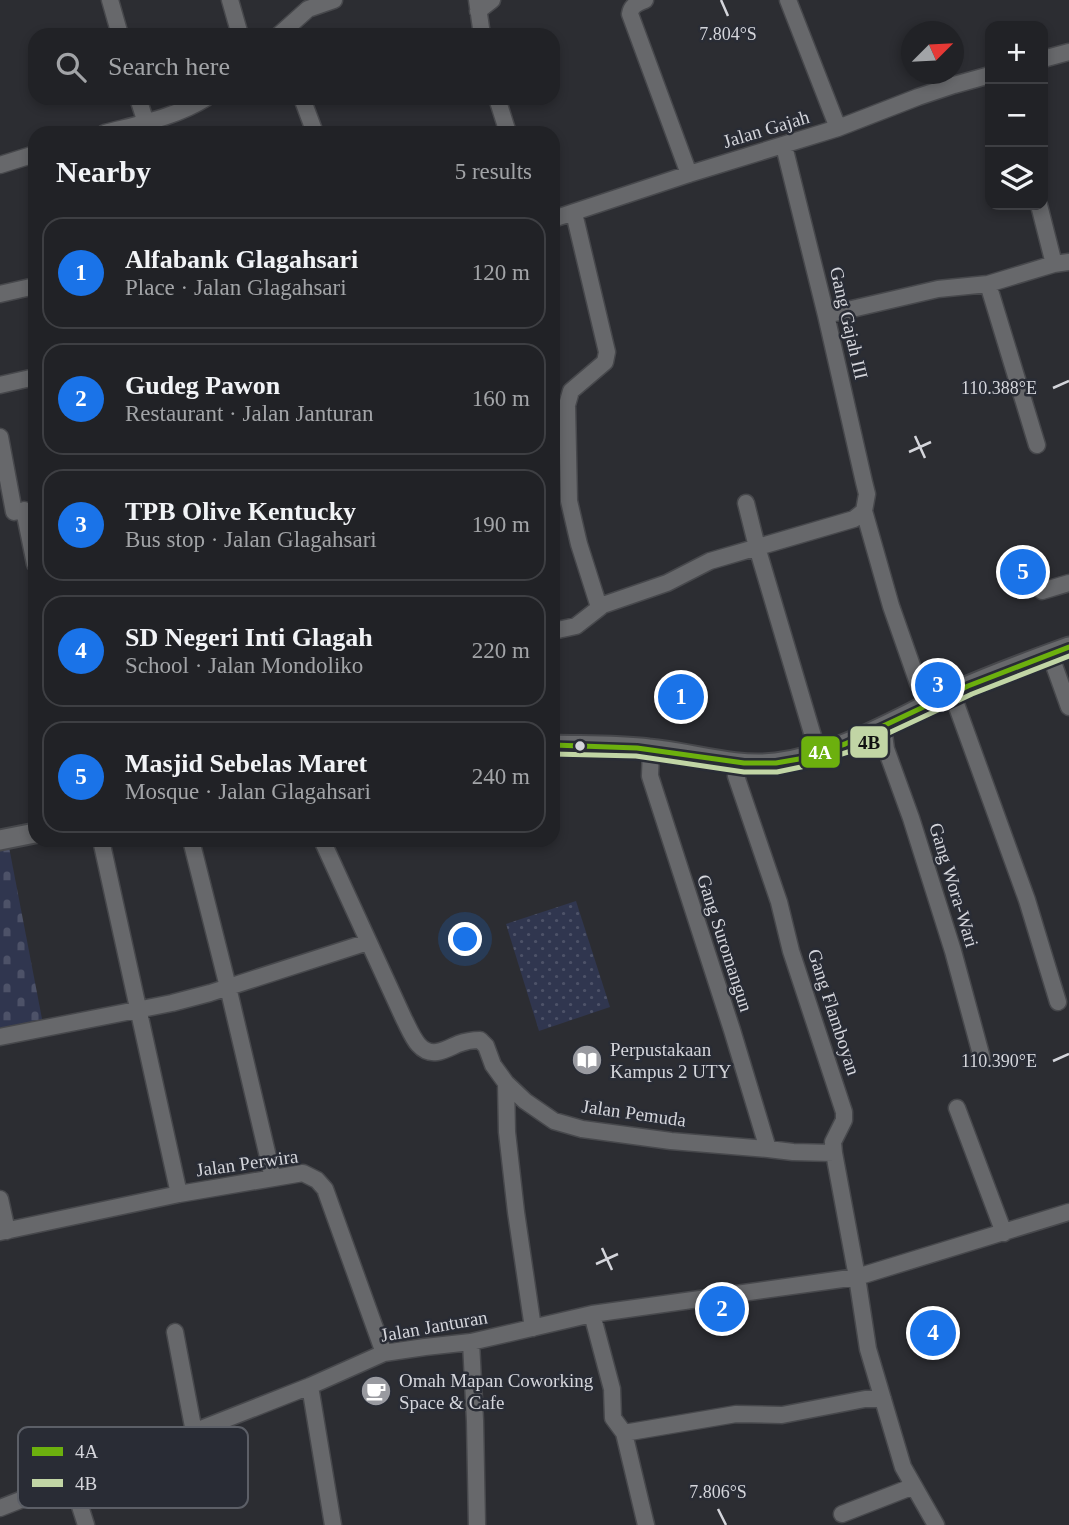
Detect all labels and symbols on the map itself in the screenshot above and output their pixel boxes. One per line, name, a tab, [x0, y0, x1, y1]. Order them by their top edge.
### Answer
north arrow	[901, 21, 964, 84]
text: 7.804°S	[699, 24, 757, 44]
street label: Jalan Gajah	[720, 106, 812, 152]
street label: Gang Gajah III	[826, 265, 872, 381]
text: 110.388°E	[961, 378, 1037, 398]
pin: 5	[1000, 546, 1046, 598]
pin: 3	[915, 659, 961, 711]
pin: 1	[658, 671, 704, 723]
line badge: 4B	[849, 725, 889, 759]
text: 4B	[858, 732, 880, 753]
line badge: 4A	[800, 735, 841, 769]
unlabelled marker	[573, 739, 587, 753]
text: 4A	[808, 742, 832, 763]
street label: Gang Wora-Wari	[925, 820, 983, 950]
street label: Gang Suromangun	[693, 872, 757, 1015]
your location	[448, 922, 482, 956]
street label: Gang Flamboyan	[804, 946, 864, 1078]
place label: Perpustakaan Kampus 2 UTY	[610, 1039, 732, 1082]
library icon: Perpustakaan Kampus 2 UTY	[570, 1043, 604, 1077]
text: 110.390°E	[961, 1051, 1037, 1071]
street label: Jalan Pemuda	[581, 1095, 688, 1131]
street label: Jalan Perwira	[195, 1145, 300, 1181]
pin: 2	[699, 1283, 745, 1335]
street label: Jalan Janturan	[379, 1306, 490, 1346]
pin: 4	[910, 1307, 956, 1359]
place label: Omah Mapan Coworking Space & Cafe	[399, 1370, 594, 1413]
cafe icon: Omah Mapan Coworking Space & Cafe	[359, 1374, 393, 1408]
legend	[18, 1427, 248, 1508]
text: 4A	[75, 1441, 99, 1462]
text: 4B	[75, 1473, 97, 1494]
text: 7.806°S	[689, 1482, 747, 1502]

